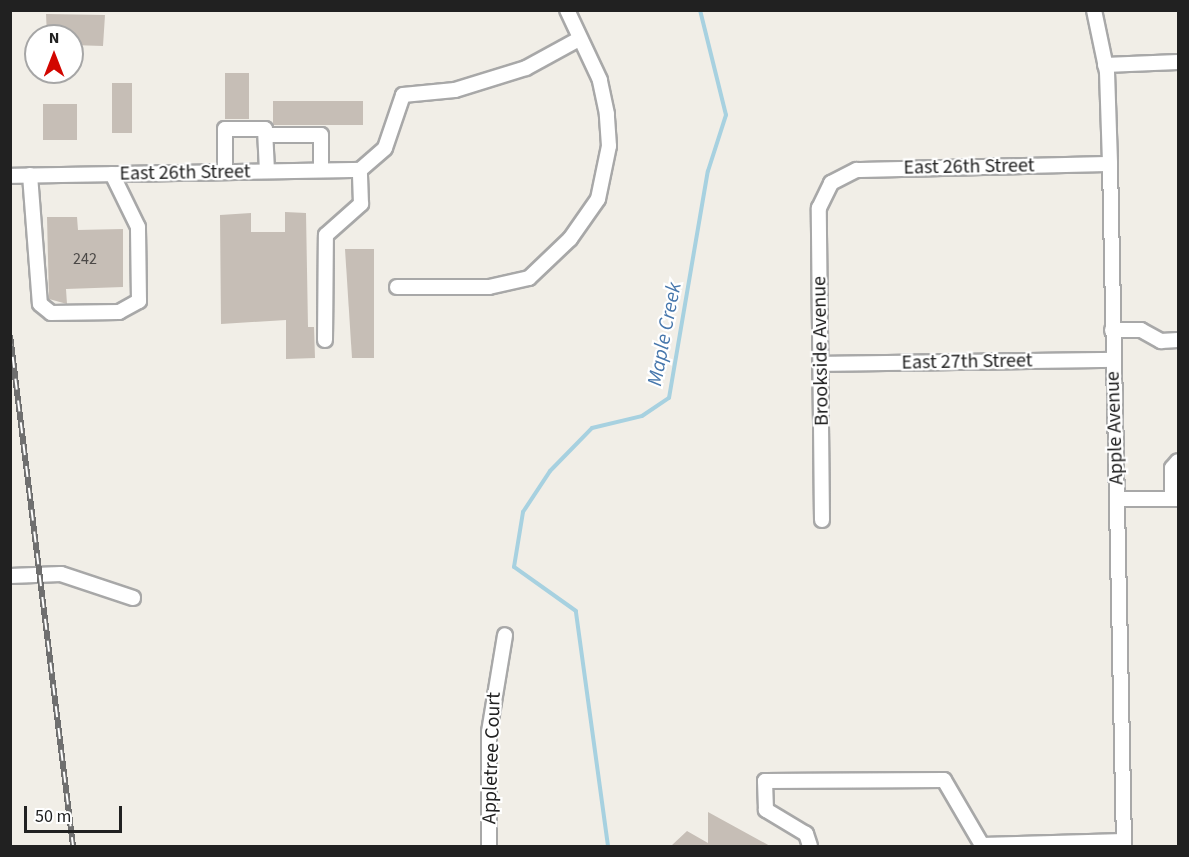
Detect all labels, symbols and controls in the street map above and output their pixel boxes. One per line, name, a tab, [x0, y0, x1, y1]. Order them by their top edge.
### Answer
north arrow	[24, 24, 84, 84]
text: N	[49, 27, 59, 49]
street label: East 26th Street	[903, 154, 1035, 180]
street label: East 26th Street	[119, 160, 251, 186]
house number: 242	[73, 249, 97, 269]
street label: Brookside Avenue	[808, 276, 834, 426]
water label: Maple Creek	[642, 280, 686, 388]
street label: East 27th Street	[901, 349, 1033, 375]
street label: Apple Avenue	[1101, 371, 1129, 485]
street label: Appletree Court	[478, 692, 506, 824]
scale bar	[27, 794, 124, 832]
text: 50 m	[35, 804, 71, 829]

